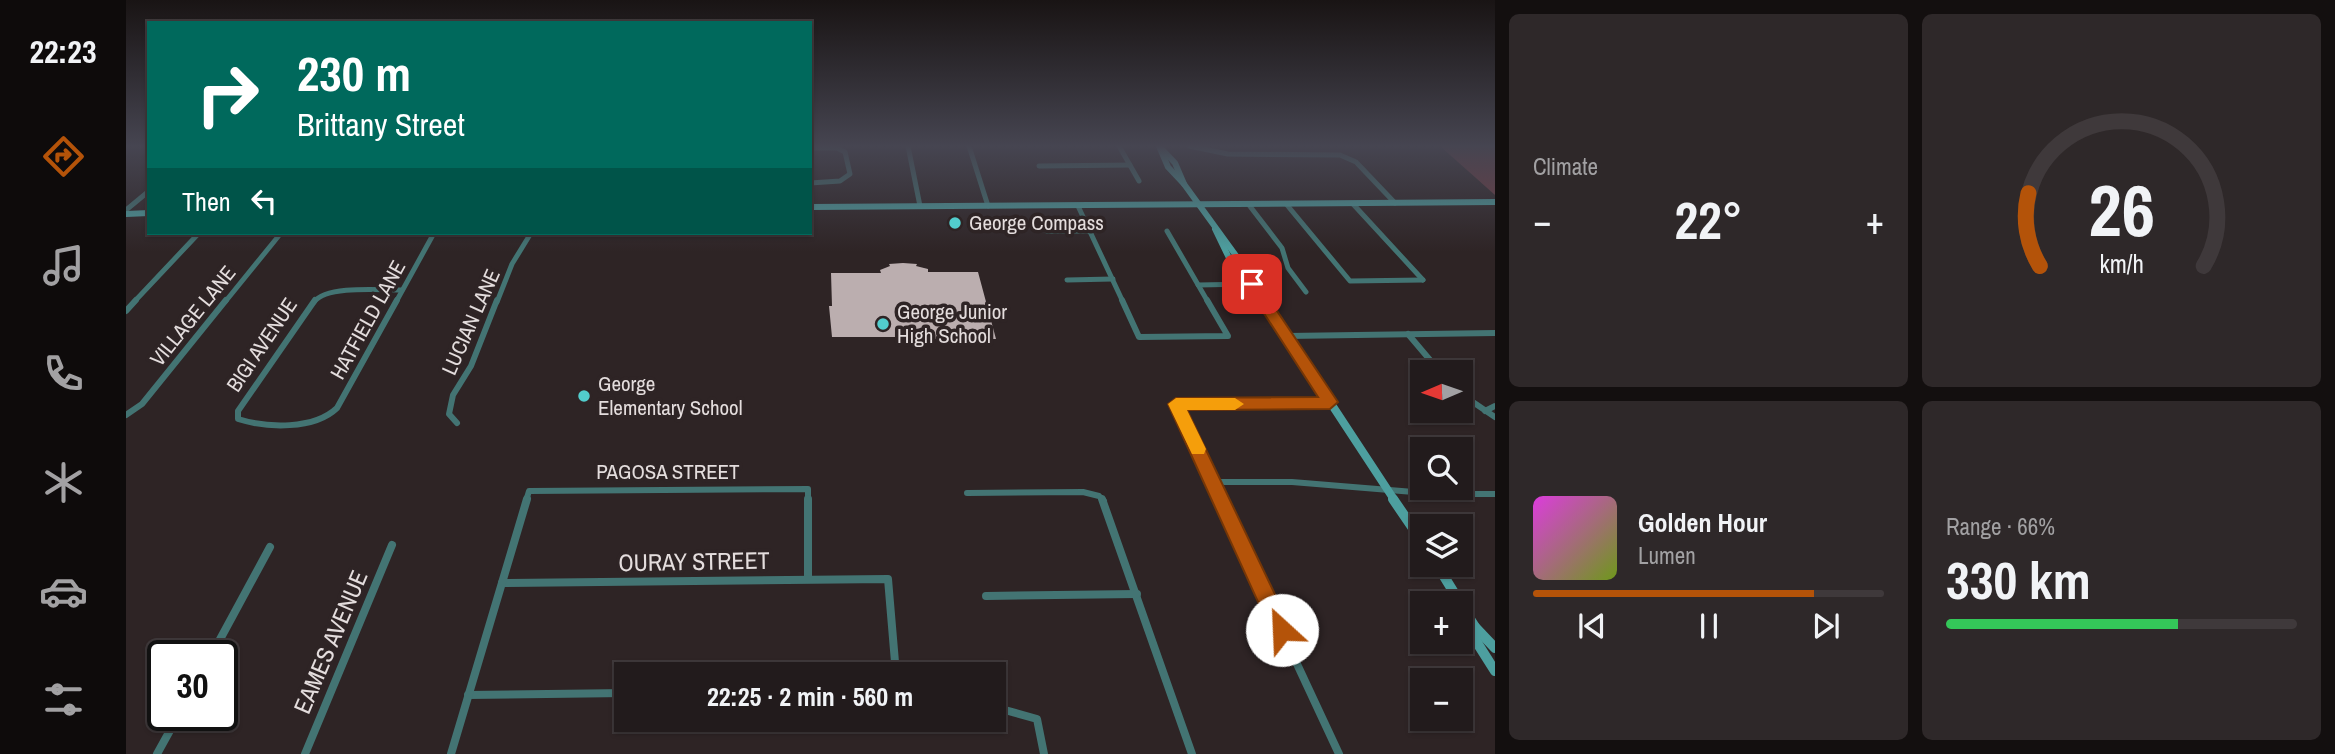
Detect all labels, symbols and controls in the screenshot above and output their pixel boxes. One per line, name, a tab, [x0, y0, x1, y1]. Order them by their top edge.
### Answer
text: 22:23	[29, 30, 97, 73]
text: 230 m	[297, 40, 411, 106]
icon: right	[182, 49, 273, 140]
text: Brittany Street	[297, 103, 465, 146]
icon: directions	[39, 132, 88, 181]
text: Climate	[1533, 151, 1598, 182]
text: 26	[2088, 162, 2155, 260]
icon: left	[245, 182, 283, 220]
text: Then	[182, 184, 231, 219]
text: 22°	[1674, 185, 1743, 255]
text: −	[1533, 195, 1551, 246]
text: +	[1866, 195, 1884, 246]
place label: George Compass	[969, 208, 1104, 237]
marker: George Compass	[947, 215, 963, 231]
icon: music	[39, 241, 88, 290]
text: km/h	[2099, 247, 2144, 281]
pin	[1222, 254, 1282, 314]
street label: HATFIELD LANE	[323, 255, 412, 384]
street label: VILLAGE LANE	[143, 259, 242, 372]
street label: LUCIAN LANE	[434, 264, 507, 379]
icon: arrive	[1233, 265, 1271, 303]
street label: BIGI AVENUE	[219, 292, 304, 398]
place label: George Junior High School	[897, 297, 1007, 350]
marker: George Junior High School	[875, 316, 891, 332]
icon: phone	[39, 349, 88, 398]
north arrow	[1410, 360, 1474, 424]
map controls	[1410, 360, 1473, 731]
place label: George Elementary School	[598, 369, 743, 422]
marker: George Elementary School	[576, 388, 592, 404]
button: search	[1410, 437, 1473, 500]
street label: PAGOSA STREET	[596, 457, 740, 486]
icon: climate	[39, 458, 88, 507]
text: Golden Hour	[1638, 505, 1767, 540]
text: Range · 66%	[1946, 511, 2055, 542]
button: layers	[1410, 514, 1473, 577]
text: Lumen	[1638, 540, 1696, 571]
street label: OURAY STREET	[618, 544, 770, 578]
text: 330 km	[1946, 545, 2091, 615]
street label: EAMES AVENUE	[286, 565, 375, 718]
icon: car	[39, 567, 88, 616]
button: +	[1410, 591, 1473, 654]
position arrow	[1245, 593, 1319, 667]
icon: previous	[1573, 607, 1611, 645]
icon: pause	[1690, 607, 1728, 645]
icon: next	[1807, 607, 1845, 645]
speed limit sign: 30	[147, 640, 238, 731]
button: −	[1410, 668, 1473, 731]
icon: filters	[39, 675, 88, 724]
text: 22:25 · 2 min · 560 m	[707, 679, 913, 714]

